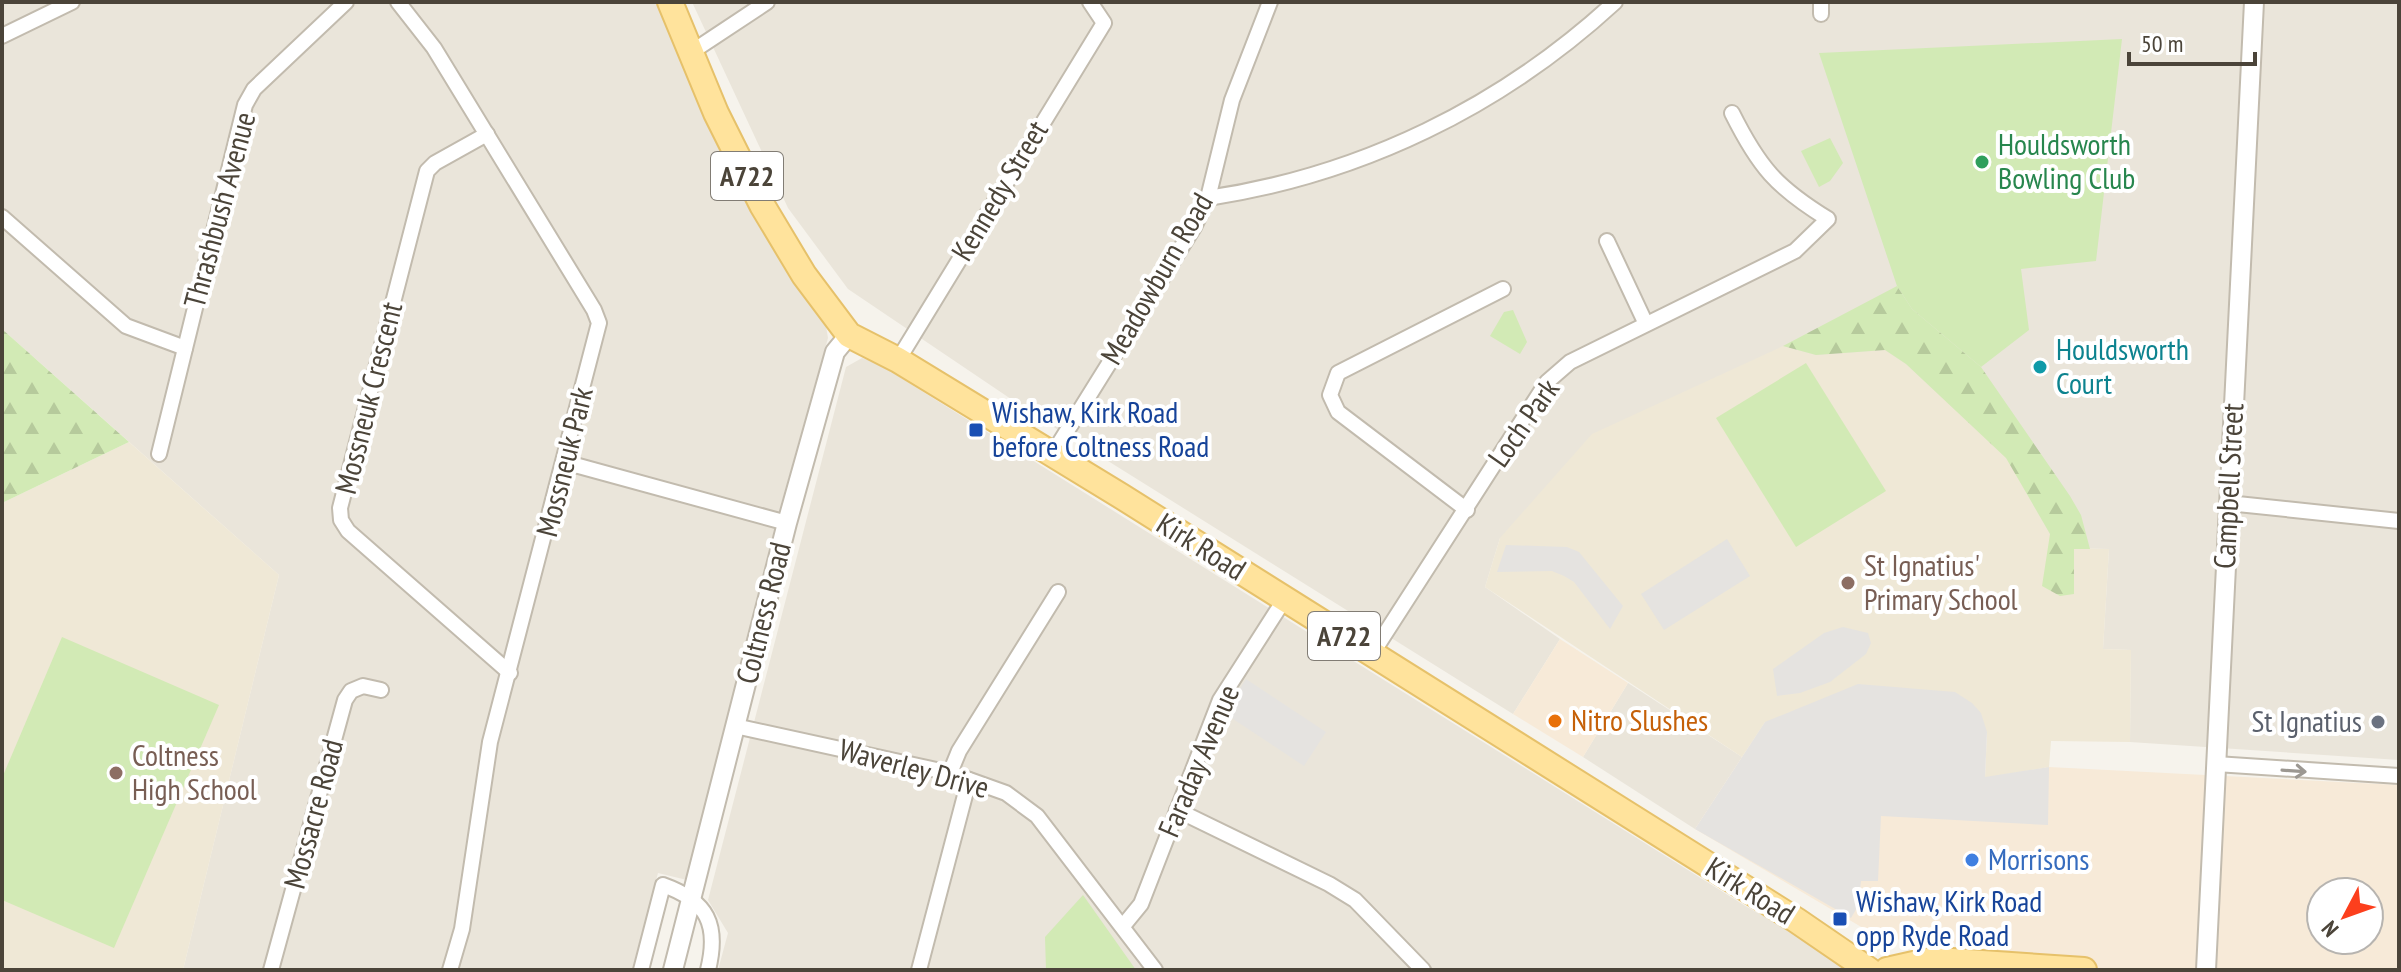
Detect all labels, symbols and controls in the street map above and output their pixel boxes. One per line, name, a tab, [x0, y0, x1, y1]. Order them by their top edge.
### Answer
scale bar	[2129, 16, 2255, 66]
text: 50 m	[2141, 28, 2183, 59]
street label: Thrashbush Avenue	[174, 107, 263, 312]
street label: Kennedy Street	[942, 112, 1056, 267]
place label: Houldsworth Bowling Club	[1998, 124, 2135, 197]
road number: A722	[711, 152, 783, 200]
marker: Houldsworth Bowling Club	[1973, 153, 1991, 171]
street label: Meadowburn Road	[1091, 185, 1221, 371]
street label: Mossneuk Crescent	[325, 297, 410, 498]
place label: Houldsworth Court	[2056, 329, 2189, 402]
marker: Houldsworth Court	[2031, 358, 2049, 376]
street label: Loch Park	[1478, 370, 1567, 474]
street label: Mossneuk Park	[526, 382, 601, 540]
place label: Wishaw, Kirk Road before Coltness Road	[992, 392, 1209, 465]
street label: Campbell Street	[2204, 401, 2251, 570]
marker: Wishaw, Kirk Road before Coltness Road	[967, 421, 985, 439]
street label: Kirk Road	[1150, 503, 1254, 588]
street label: Coltness Road	[726, 538, 799, 687]
place label: St Ignatius' Primary School	[1864, 545, 2018, 618]
marker: St Ignatius' Primary School	[1839, 574, 1857, 592]
road number: A722	[1308, 612, 1380, 660]
street label: Faraday Avenue	[1148, 678, 1247, 842]
place label: Nitro Slushes	[1571, 700, 1708, 739]
place label: St Ignatius	[2252, 701, 2362, 740]
marker: Nitro Slushes	[1546, 712, 1564, 730]
marker: St Ignatius	[2369, 713, 2387, 731]
street label: Waverley Drive	[835, 729, 994, 806]
place label: Coltness High School	[132, 735, 257, 808]
street label: Mossacre Road	[274, 735, 351, 893]
one-way arrow	[2280, 763, 2307, 778]
marker: Coltness High School	[107, 764, 125, 782]
place label: Morrisons	[1988, 839, 2089, 878]
street label: Kirk Road	[1699, 847, 1803, 932]
marker: Morrisons	[1963, 851, 1981, 869]
north arrow	[2305, 876, 2385, 956]
place label: Wishaw, Kirk Road opp Ryde Road	[1856, 881, 2042, 954]
marker: Wishaw, Kirk Road opp Ryde Road	[1831, 910, 1849, 928]
text: N	[2315, 915, 2344, 943]

